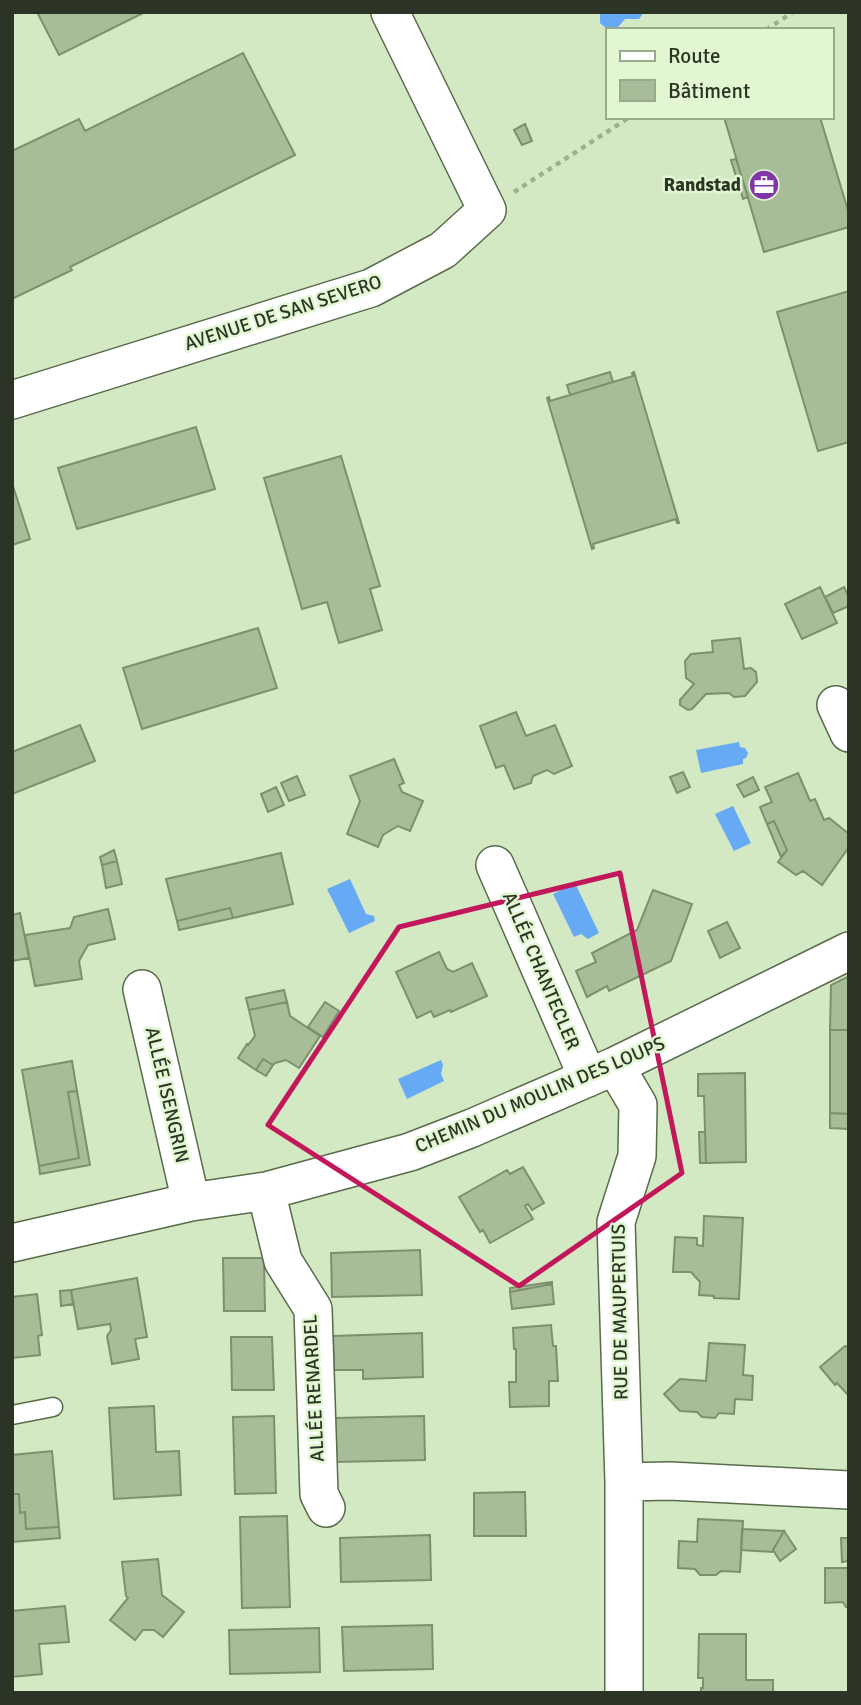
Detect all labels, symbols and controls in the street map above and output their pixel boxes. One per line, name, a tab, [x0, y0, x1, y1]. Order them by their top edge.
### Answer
legend	[606, 28, 833, 119]
text: Route	[668, 43, 720, 69]
text: Bâtiment	[668, 78, 750, 104]
office icon: Randstad	[747, 168, 781, 202]
place label: Randstad	[664, 173, 741, 197]
street label: AVENUE DE SAN SEVERO	[181, 270, 385, 356]
street label: ALLÉE CHANTECLER	[497, 889, 585, 1053]
street label: ALLÉE ISENGRIN	[140, 1025, 194, 1165]
street label: CHEMIN DU MOULIN DES LOUPS	[412, 1031, 668, 1159]
street label: RUE DE MAUPERTUIS	[606, 1224, 634, 1400]
street label: ALLÉE RENARDEL	[298, 1313, 330, 1462]

